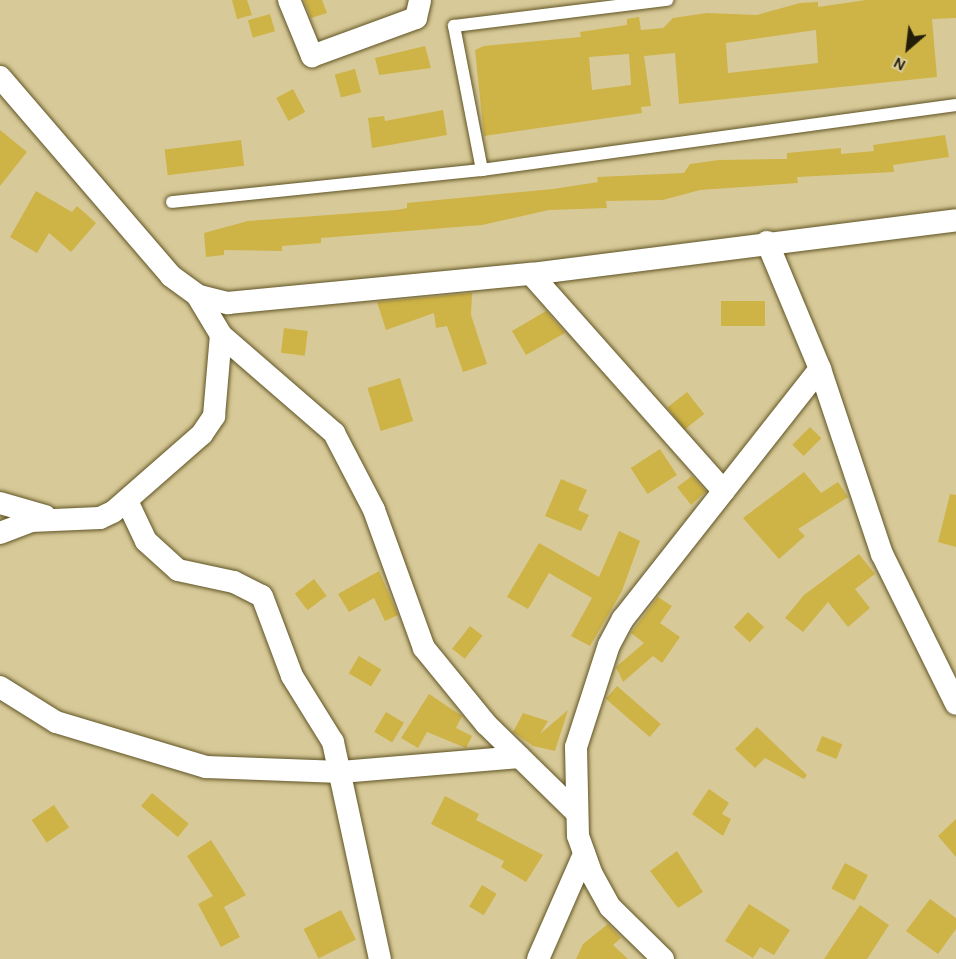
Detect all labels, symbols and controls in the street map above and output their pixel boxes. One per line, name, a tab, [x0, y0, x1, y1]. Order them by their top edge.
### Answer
north arrow	[878, 18, 938, 78]
text: N	[890, 53, 909, 75]

